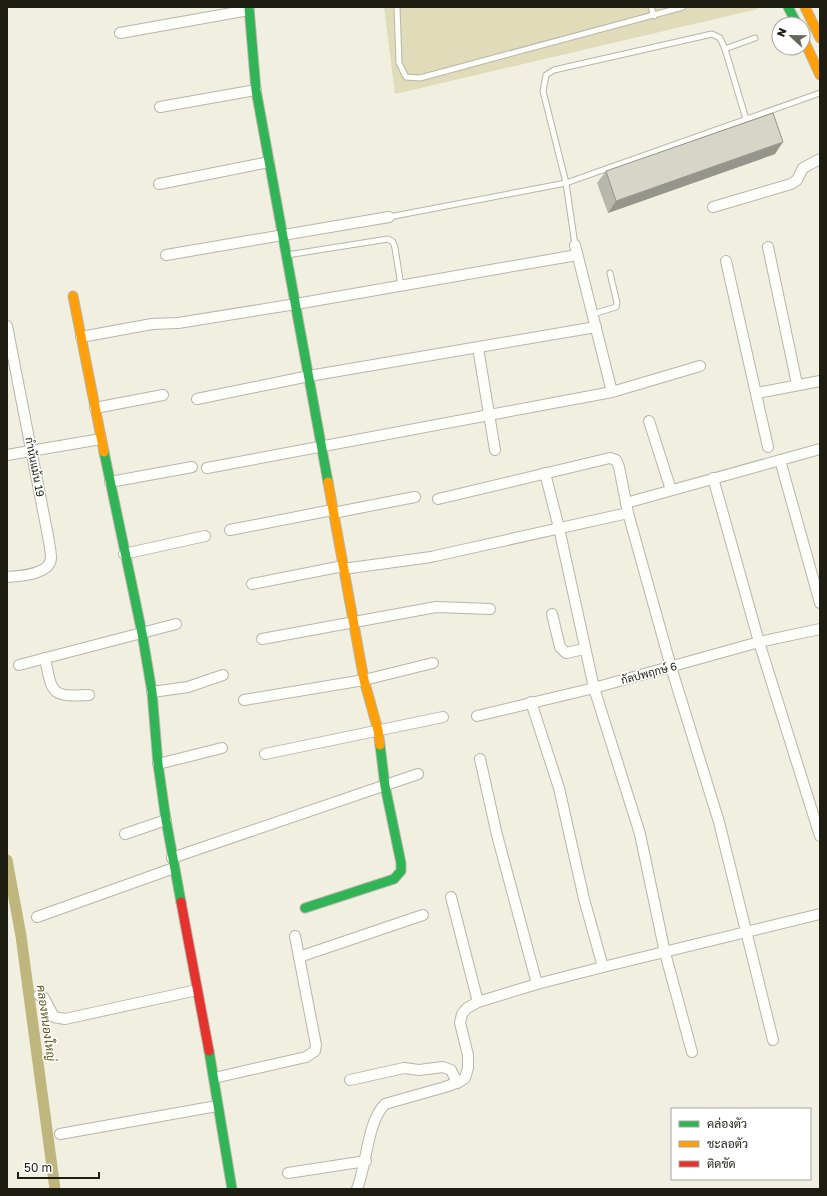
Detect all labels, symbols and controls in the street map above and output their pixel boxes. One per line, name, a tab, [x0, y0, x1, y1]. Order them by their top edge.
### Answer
north arrow	[771, 16, 811, 56]
text: N	[774, 26, 789, 38]
street label: กำนันแม้น 19	[23, 436, 48, 498]
street label: กัลปพฤกษ์ 6	[619, 658, 679, 687]
water label: คลองหนองใหญ่	[34, 984, 59, 1063]
legend	[671, 1108, 811, 1180]
text: คล่องตัว	[707, 1116, 747, 1131]
text: ชะลอตัว	[707, 1136, 748, 1151]
scale bar	[18, 1154, 99, 1180]
text: ติดขัด	[707, 1156, 736, 1171]
text: 50 m	[24, 1160, 52, 1175]

